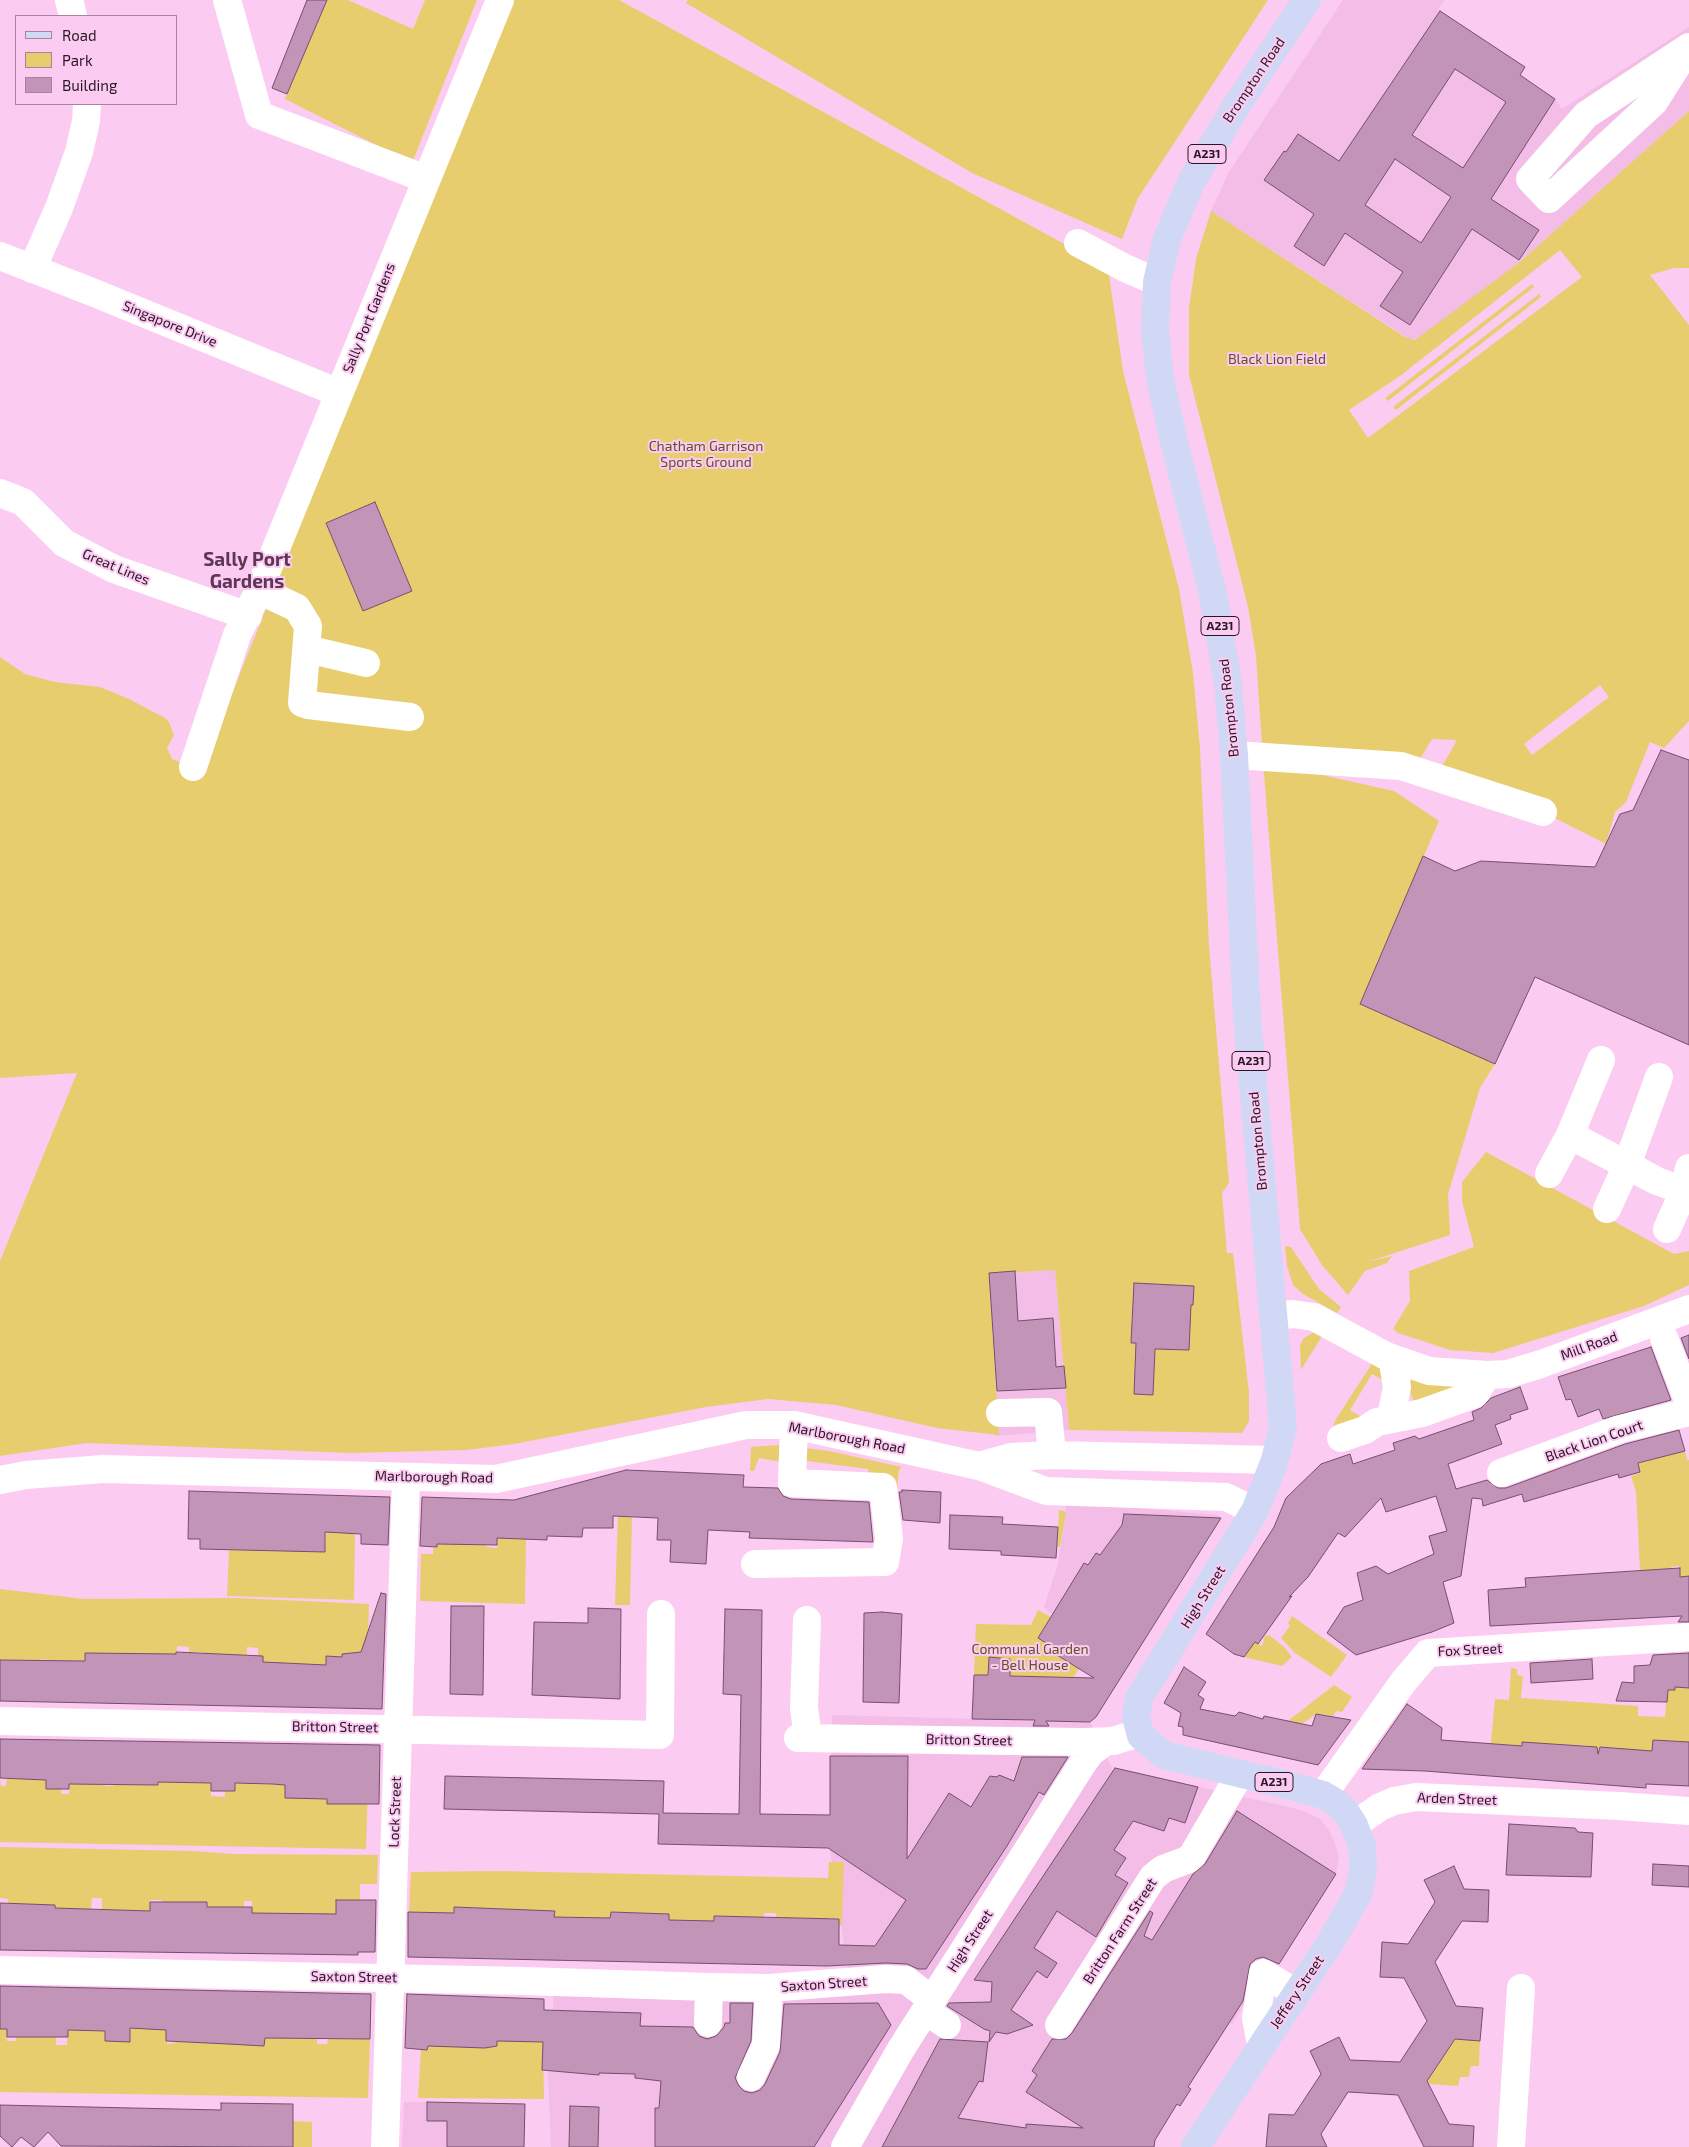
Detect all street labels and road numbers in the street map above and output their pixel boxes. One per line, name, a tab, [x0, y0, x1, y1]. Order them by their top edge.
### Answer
street label: Brompton Road	[1219, 34, 1289, 126]
road number: A231	[1188, 144, 1226, 164]
street label: Sally Port Gardens	[339, 261, 399, 375]
street label: Singapore Drive	[120, 297, 220, 351]
street label: Great Lines	[80, 545, 152, 589]
road number: A231	[1201, 616, 1239, 636]
street label: Brompton Road	[1215, 658, 1243, 758]
road number: A231	[1232, 1052, 1270, 1070]
street label: Brompton Road	[1245, 1091, 1271, 1191]
street label: Mill Road	[1558, 1328, 1620, 1364]
street label: Black Lion Court	[1543, 1416, 1645, 1466]
street label: Marlborough Road	[787, 1418, 907, 1458]
street label: Marlborough Road	[375, 1468, 493, 1486]
street label: High Street	[1177, 1563, 1229, 1631]
street label: Fox Street	[1437, 1640, 1503, 1660]
street label: Britton Street	[292, 1718, 378, 1736]
street label: Britton Street	[926, 1731, 1012, 1749]
road number: A231	[1255, 1772, 1293, 1791]
street label: Lock Street	[385, 1776, 405, 1848]
street label: Arden Street	[1417, 1789, 1497, 1809]
street label: Britton Farm Street	[1080, 1875, 1160, 1987]
street label: High Street	[944, 1907, 996, 1975]
street label: Jeffery Street	[1266, 1952, 1328, 2032]
street label: Saxton Street	[311, 1968, 397, 1986]
street label: Saxton Street	[780, 1973, 868, 1995]

